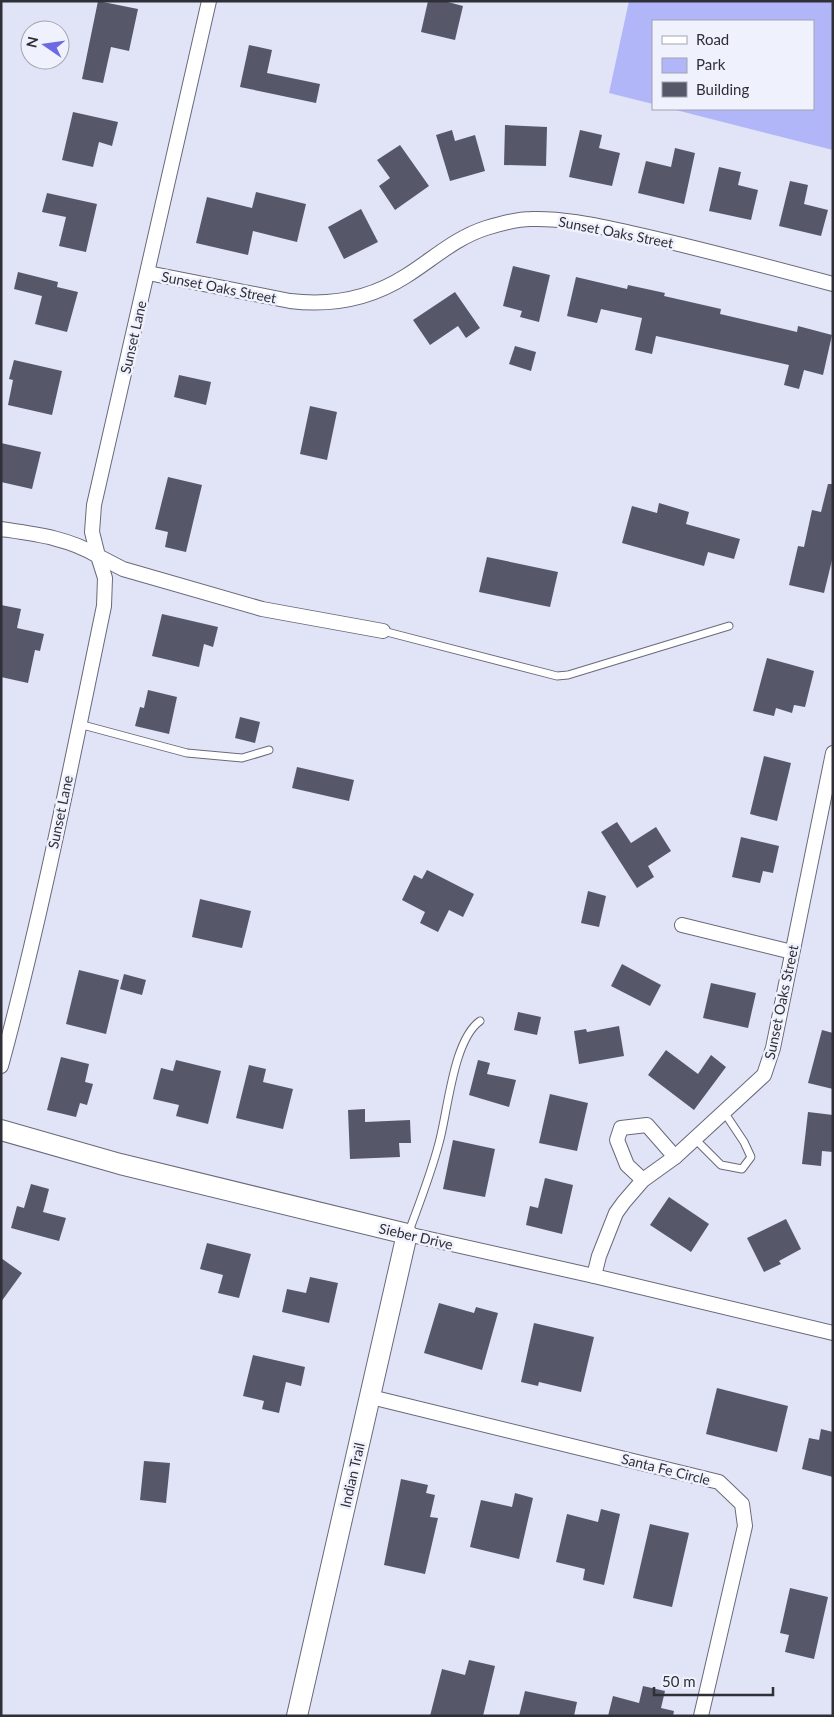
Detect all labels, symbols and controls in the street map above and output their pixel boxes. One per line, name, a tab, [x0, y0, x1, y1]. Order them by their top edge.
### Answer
north arrow	[20, 20, 70, 70]
legend	[652, 20, 814, 110]
text: Road	[696, 30, 729, 48]
text: N	[22, 35, 41, 49]
text: Park	[696, 55, 726, 73]
text: Building	[696, 80, 749, 98]
street label: Sunset Oaks Street	[557, 213, 675, 251]
street label: Sunset Oaks Street	[160, 268, 278, 306]
street label: Sunset Lane	[116, 299, 150, 375]
street label: Sunset Lane	[44, 774, 76, 850]
street label: Sunset Oaks Street	[761, 943, 801, 1061]
street label: Sieber Drive	[377, 1219, 455, 1253]
street label: Indian Trail	[336, 1441, 368, 1509]
street label: Santa Fe Circle	[620, 1450, 712, 1488]
scale bar	[654, 1664, 773, 1696]
text: 50 m	[662, 1672, 696, 1690]

